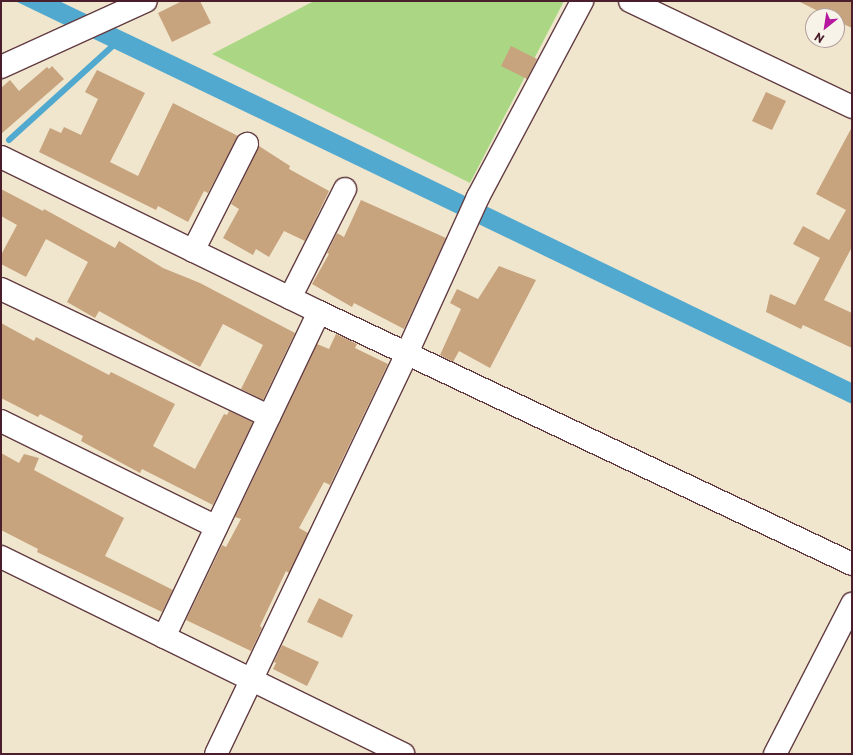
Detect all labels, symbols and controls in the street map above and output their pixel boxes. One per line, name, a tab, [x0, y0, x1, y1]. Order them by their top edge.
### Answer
north arrow	[805, 8, 845, 48]
text: N	[811, 28, 827, 48]

